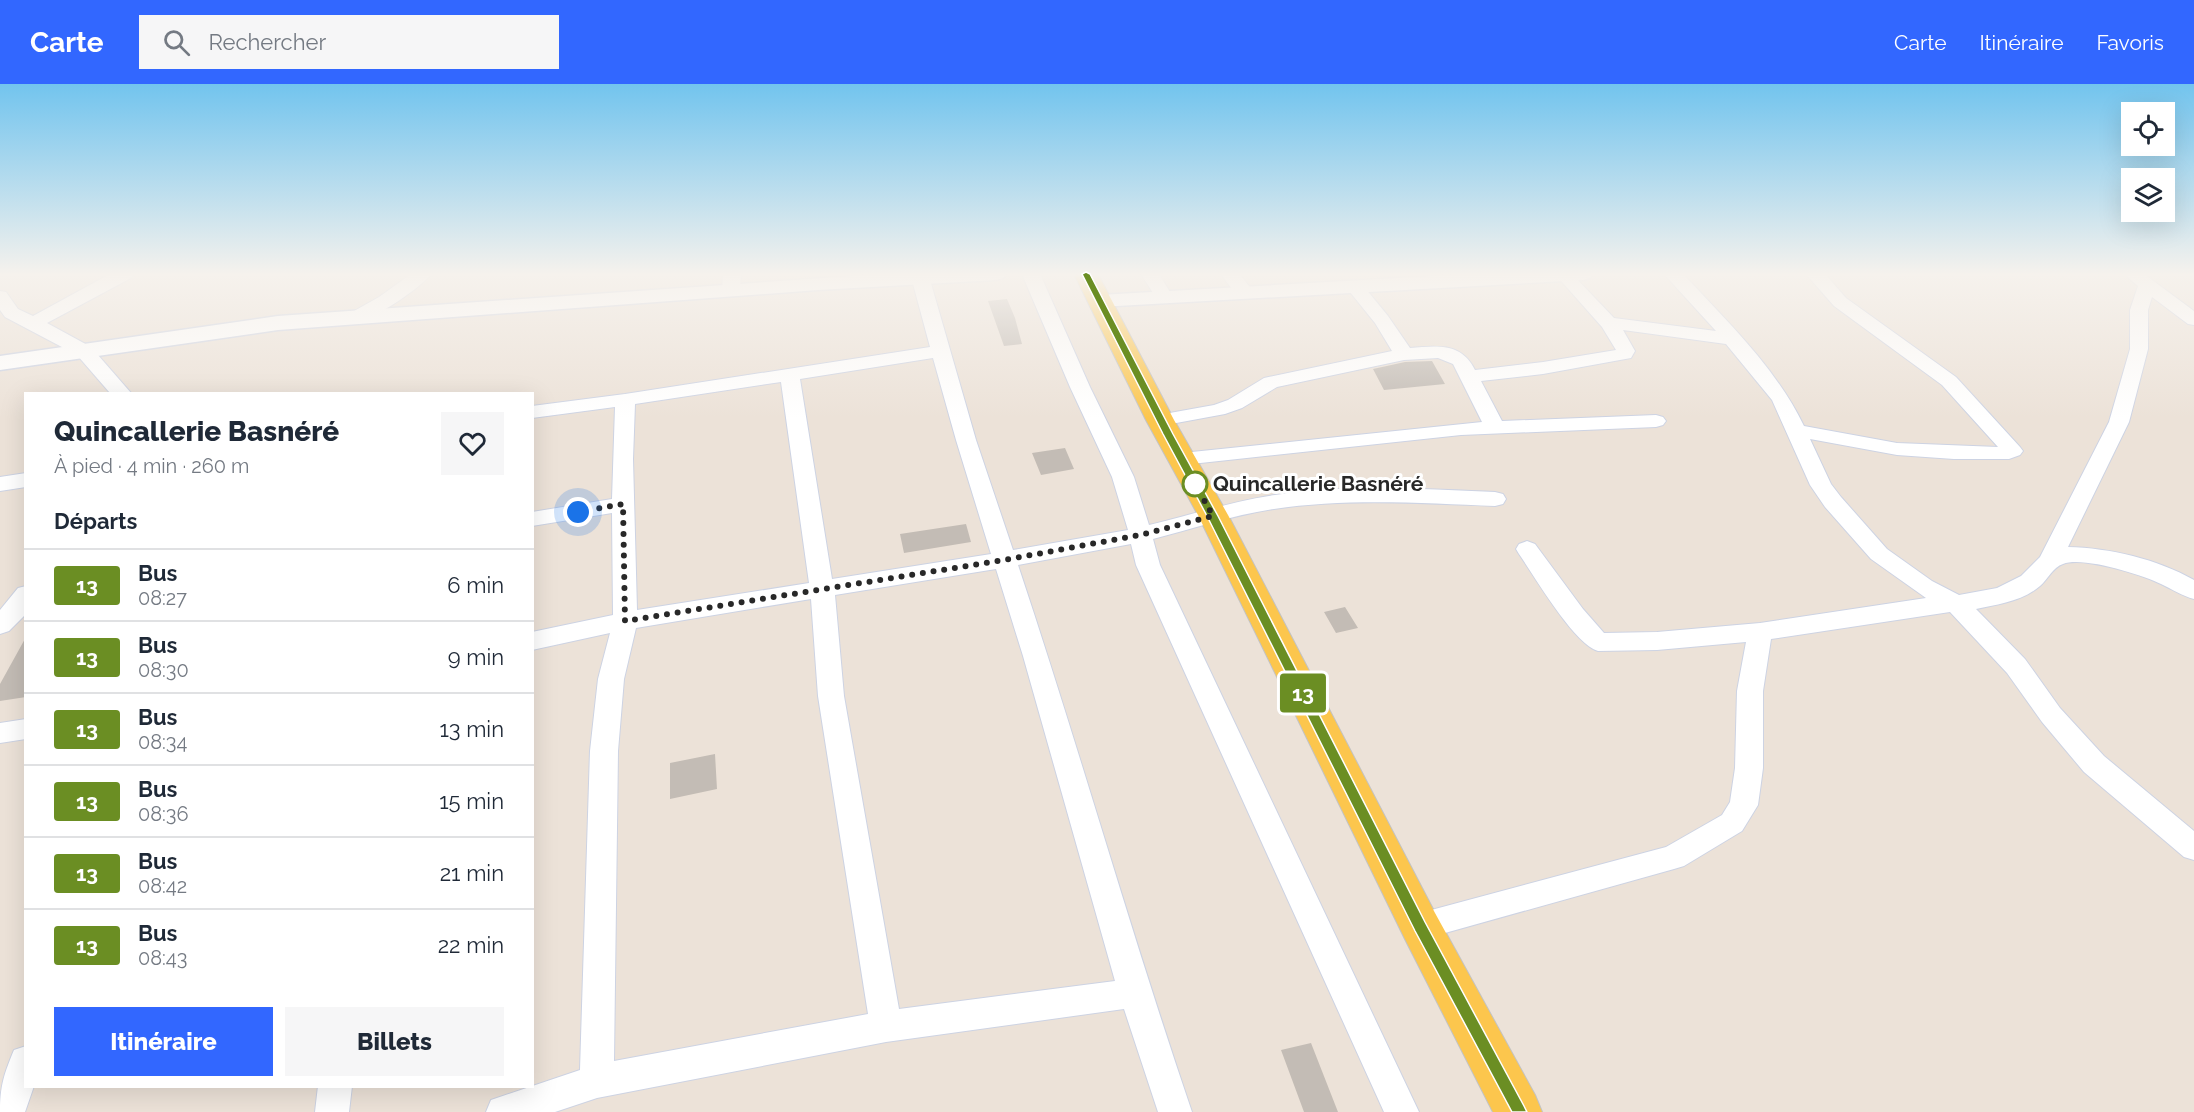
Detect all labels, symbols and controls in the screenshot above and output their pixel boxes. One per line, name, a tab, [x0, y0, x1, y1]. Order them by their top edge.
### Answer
search box	[139, 15, 559, 69]
text: Carte	[30, 26, 103, 59]
icon: search	[160, 26, 193, 59]
text: Rechercher	[208, 29, 326, 55]
text: Carte	[1894, 30, 1946, 55]
text: Itinéraire	[1979, 30, 2063, 55]
text: Favoris	[2096, 30, 2164, 55]
map controls	[2121, 102, 2175, 222]
button: locate	[2121, 102, 2175, 156]
button: layers	[2121, 168, 2175, 222]
button: heart	[441, 412, 504, 475]
text: Quincallerie Basnéré	[54, 415, 339, 448]
text: À pied · 4 min · 260 m	[54, 454, 249, 478]
marker: Quincallerie Basnéré	[1182, 471, 1208, 497]
place label: Quincallerie Basnéré	[1213, 471, 1424, 496]
your location	[563, 497, 593, 527]
text: Départs	[54, 508, 137, 534]
text: Bus	[138, 560, 177, 586]
text: 6 min	[447, 572, 504, 598]
text: 13	[76, 573, 98, 598]
text: 08:27	[138, 586, 187, 610]
text: Bus	[138, 632, 177, 658]
text: 9 min	[448, 644, 504, 670]
text: 13	[76, 645, 98, 670]
text: 08:30	[138, 658, 189, 682]
line badge: 13	[1276, 674, 1330, 712]
text: 13	[1292, 681, 1314, 706]
text: Bus	[138, 704, 177, 730]
text: 13 min	[439, 716, 504, 742]
text: 13	[76, 717, 98, 742]
text: 08:34	[138, 730, 187, 754]
text: Bus	[138, 776, 177, 802]
text: 15 min	[439, 788, 504, 814]
text: 13	[76, 789, 98, 814]
text: 08:36	[138, 802, 189, 826]
text: Bus	[138, 848, 177, 874]
text: 21 min	[440, 860, 504, 886]
text: 13	[76, 861, 98, 886]
text: 08:42	[138, 874, 187, 898]
text: Bus	[138, 920, 177, 946]
text: 22 min	[438, 932, 504, 958]
text: 13	[76, 933, 98, 958]
text: 08:43	[138, 946, 187, 970]
button: Itinéraire	[54, 1007, 273, 1076]
button: Billets	[285, 1007, 504, 1076]

